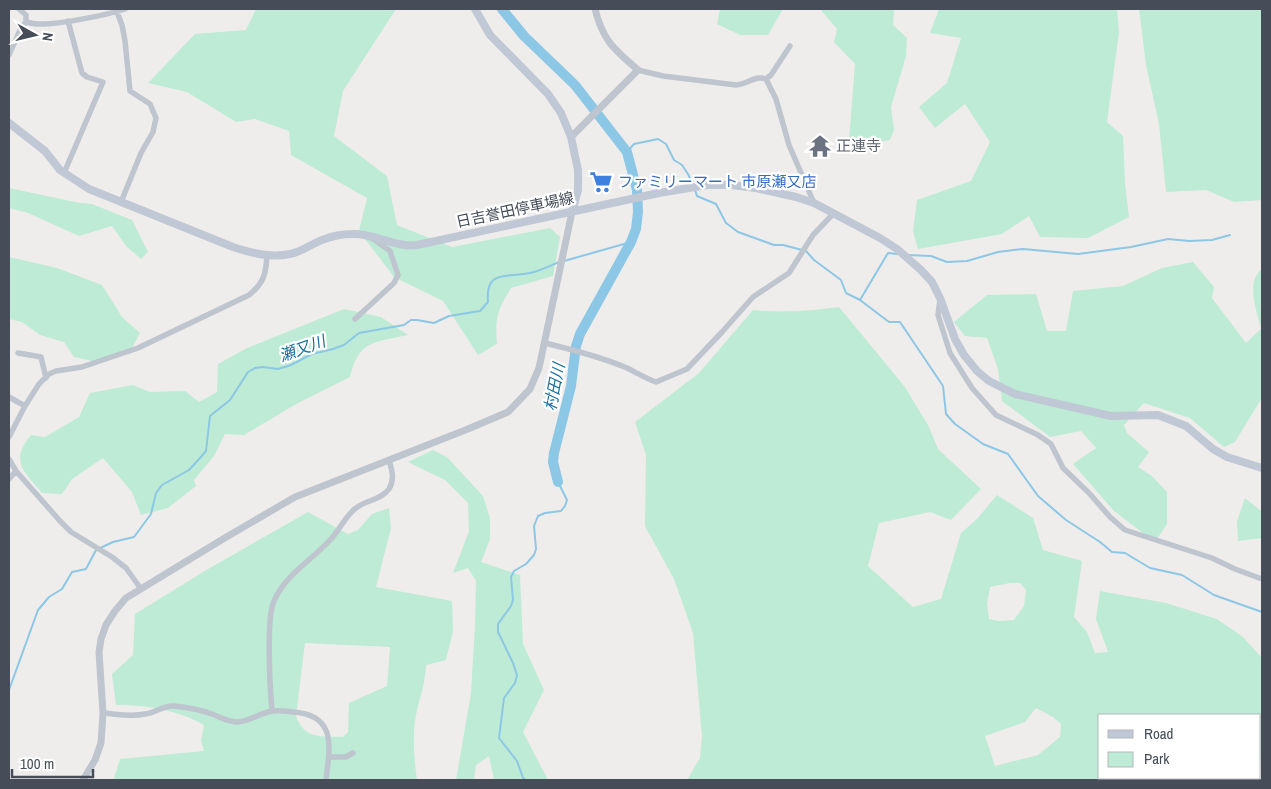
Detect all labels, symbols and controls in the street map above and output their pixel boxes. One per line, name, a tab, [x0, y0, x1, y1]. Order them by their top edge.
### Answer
north arrow	[10, 10, 60, 60]
text: N	[38, 31, 57, 42]
temple icon: 正連寺	[807, 133, 833, 159]
place label: 正連寺	[836, 135, 881, 156]
supermarket icon: ファミリーマート 市原瀬又店	[588, 169, 614, 195]
place label: ファミリーマート 市原瀬又店	[618, 171, 816, 192]
street label: 日吉誉田停車場線	[454, 187, 576, 232]
water label: 瀬又川	[276, 329, 330, 367]
water label: 村田川	[539, 359, 570, 413]
legend	[1098, 714, 1261, 779]
text: Road	[1144, 723, 1173, 744]
scale bar	[12, 746, 94, 778]
text: Park	[1144, 748, 1170, 769]
text: 100 m	[20, 753, 54, 774]

